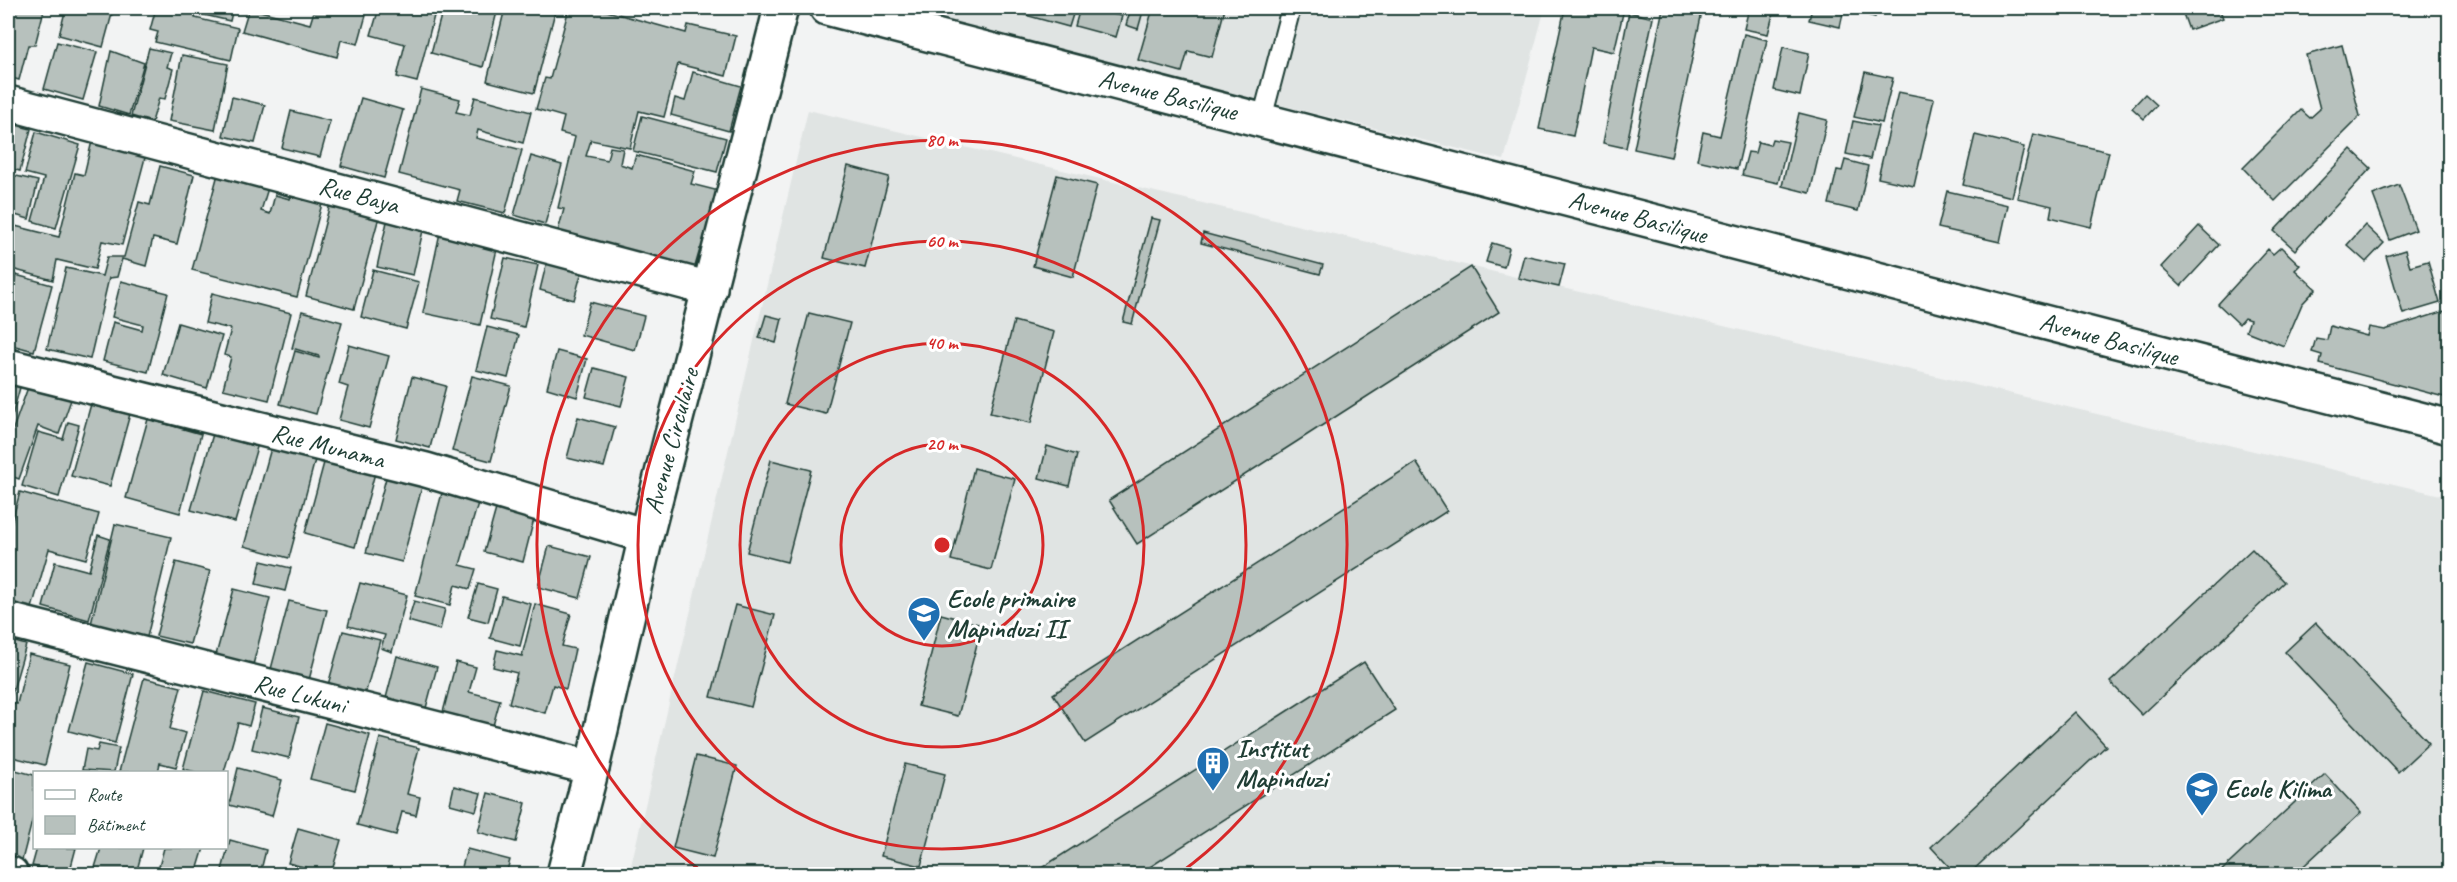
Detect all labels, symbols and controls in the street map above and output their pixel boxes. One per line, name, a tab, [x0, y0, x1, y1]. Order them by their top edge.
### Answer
street label: Avenue Basilique	[1095, 62, 1242, 129]
text: 80 m	[927, 129, 959, 151]
street label: Rue Baya	[315, 169, 404, 222]
street label: Avenue Basilique	[1565, 183, 1712, 252]
text: 60 m	[926, 230, 959, 252]
street label: Avenue Basilique	[2036, 305, 2183, 374]
text: 40 m	[927, 332, 959, 354]
street label: Avenue Circulaire	[636, 363, 707, 517]
street label: Rue Munama	[268, 416, 389, 476]
text: 20 m	[927, 433, 959, 455]
centre of rings	[932, 535, 952, 555]
place label: Ecole primaire Mapinduzi II	[947, 582, 1077, 645]
school or university icon: Ecole primaire Mapinduzi II	[906, 595, 942, 642]
street label: Rue Lukuni	[250, 667, 353, 722]
place label: Institut Mapinduzi	[1236, 732, 1331, 795]
building icon: Institut Mapinduzi	[1195, 745, 1231, 792]
school or university icon: Ecole Kilima	[2184, 770, 2220, 817]
legend	[33, 771, 228, 849]
place label: Ecole Kilima	[2225, 772, 2333, 805]
text: Route	[87, 784, 122, 806]
text: Bâtiment	[87, 814, 147, 836]

